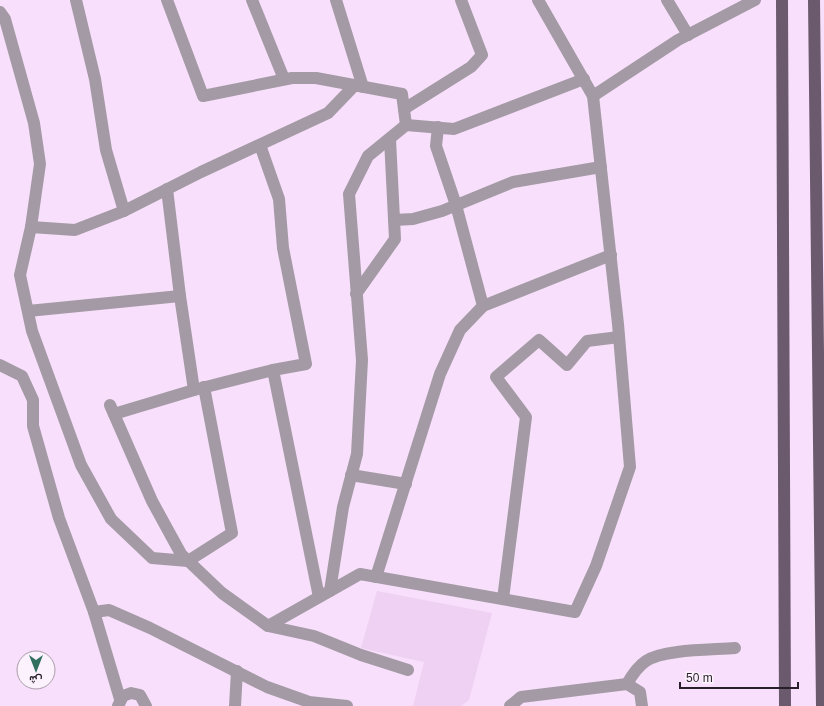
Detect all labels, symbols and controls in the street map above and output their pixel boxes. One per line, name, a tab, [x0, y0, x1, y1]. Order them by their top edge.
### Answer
north arrow	[16, 650, 56, 690]
scale bar	[680, 664, 798, 690]
text: 50 m	[686, 671, 713, 685]
text: ش	[29, 673, 43, 686]

